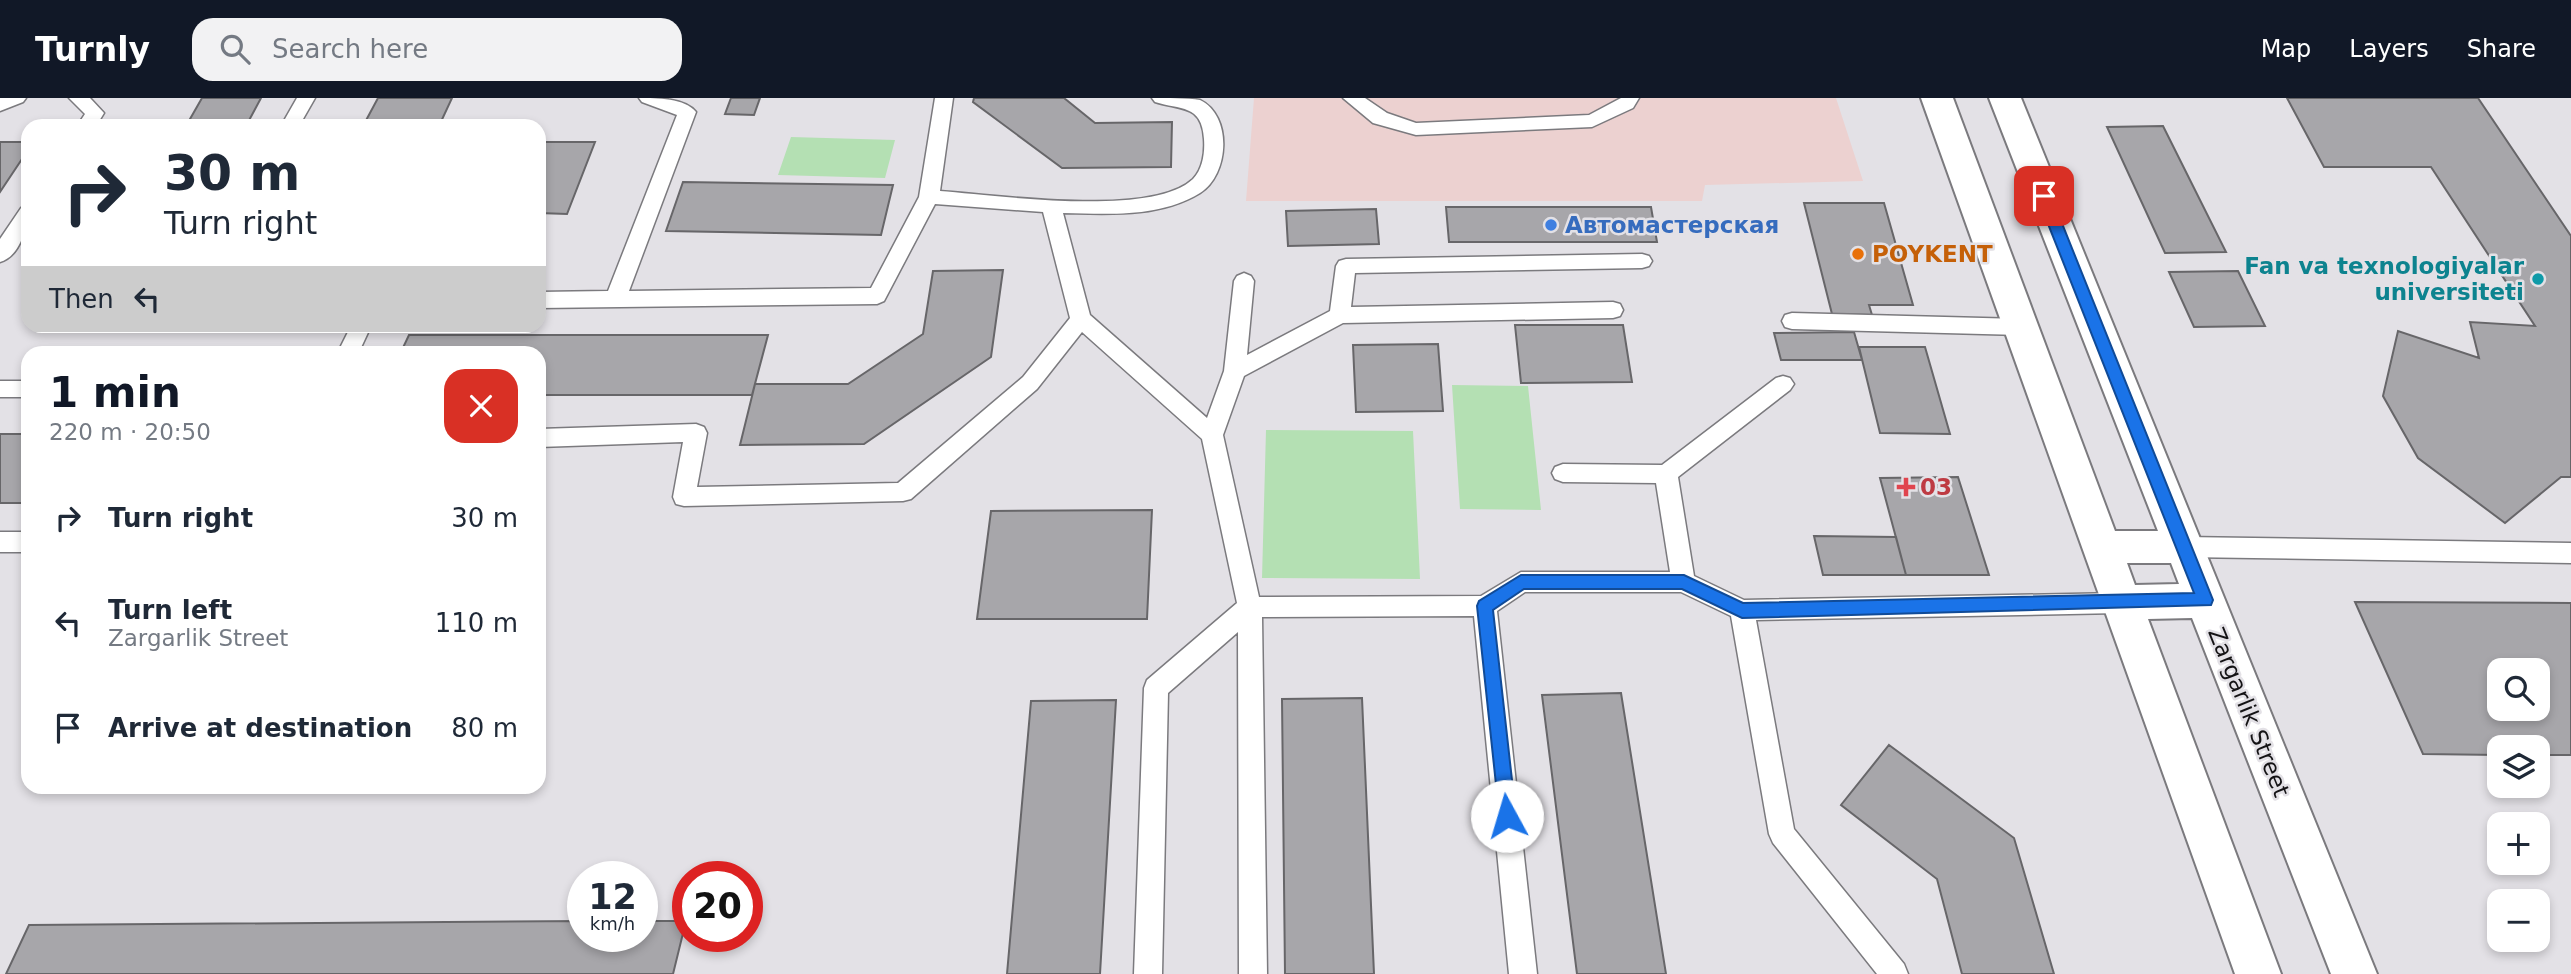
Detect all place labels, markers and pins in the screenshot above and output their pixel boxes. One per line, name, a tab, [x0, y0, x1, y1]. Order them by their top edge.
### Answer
pin	[2014, 166, 2074, 226]
place label: Автомастерская	[1565, 212, 1779, 238]
marker: Автомастерская	[1543, 217, 1559, 233]
place label: POYKENT	[1872, 241, 1993, 267]
marker: POYKENT	[1850, 246, 1866, 262]
place label: Fan va texnologiyalar universiteti	[2244, 253, 2525, 305]
marker: Fan va texnologiyalar universiteti	[2530, 271, 2546, 287]
place label: 03	[1920, 474, 1952, 500]
marker: 03	[1898, 479, 1914, 495]

